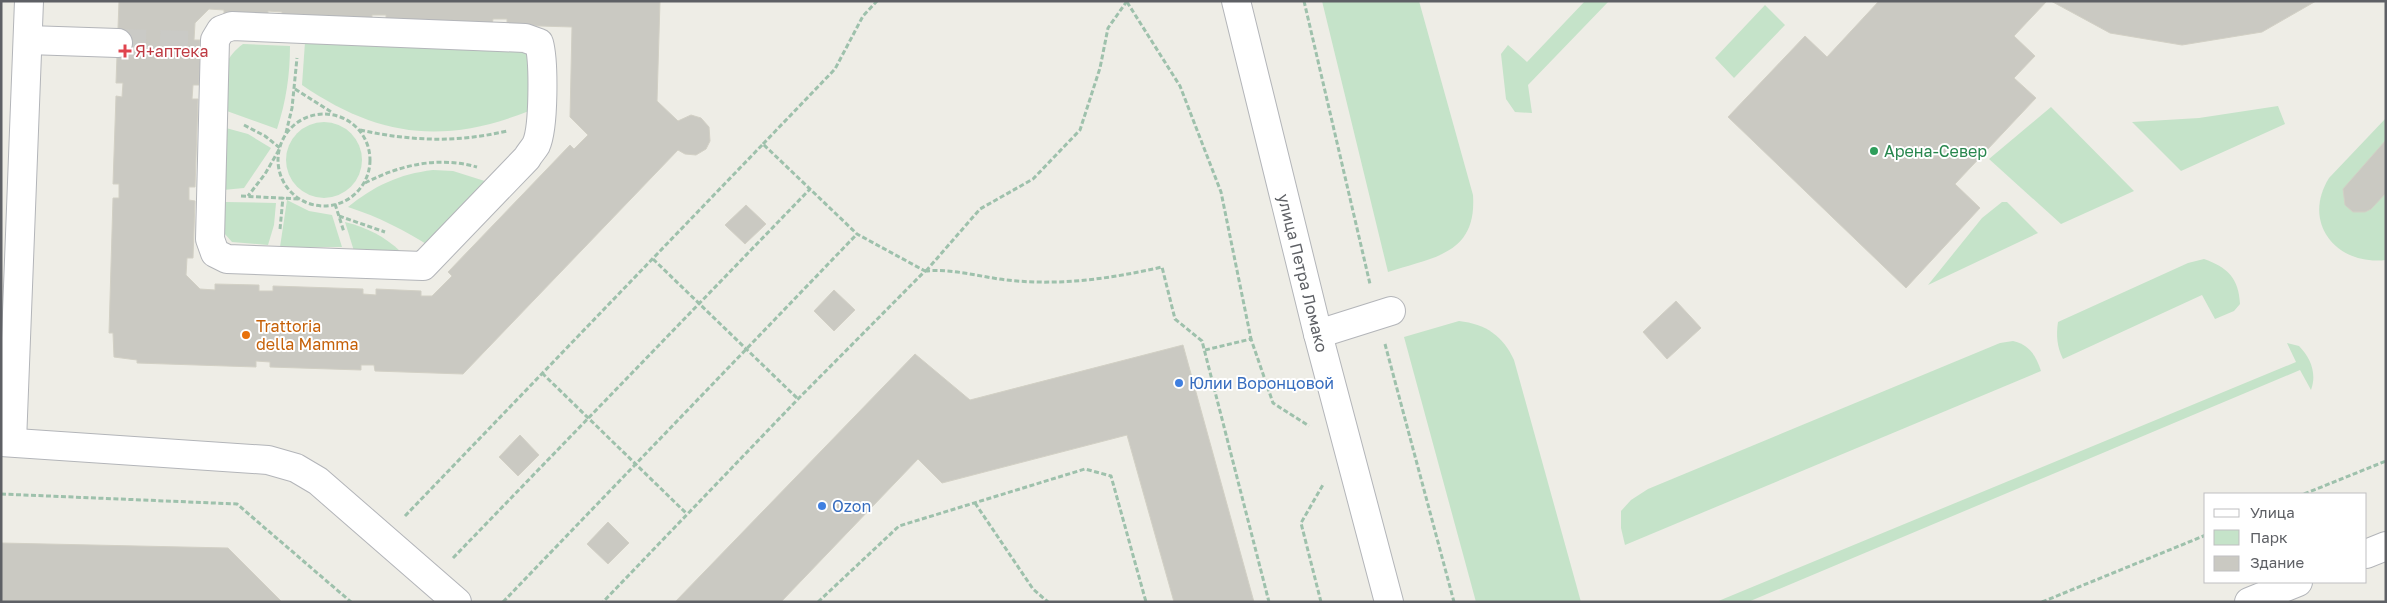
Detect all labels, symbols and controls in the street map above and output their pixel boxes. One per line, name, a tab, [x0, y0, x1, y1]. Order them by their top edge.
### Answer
place label: Я+аптека	[135, 41, 208, 61]
marker: Я+аптека	[119, 45, 131, 57]
place label: Арена-Север	[1884, 141, 1987, 161]
marker: Арена-Север	[1868, 145, 1880, 157]
street label: улица Петра Ломако	[1274, 192, 1332, 354]
place label: Trattoria della Mamma	[256, 316, 359, 354]
marker: Trattoria della Mamma	[240, 329, 252, 341]
place label: Юлии Воронцовой	[1189, 373, 1334, 393]
marker: Юлии Воронцовой	[1173, 377, 1185, 389]
legend	[2204, 493, 2367, 583]
place label: Ozon	[832, 496, 871, 516]
marker: Ozon	[816, 500, 828, 512]
text: Улица	[2250, 503, 2295, 521]
text: Парк	[2250, 528, 2288, 546]
text: Здание	[2250, 553, 2304, 571]

